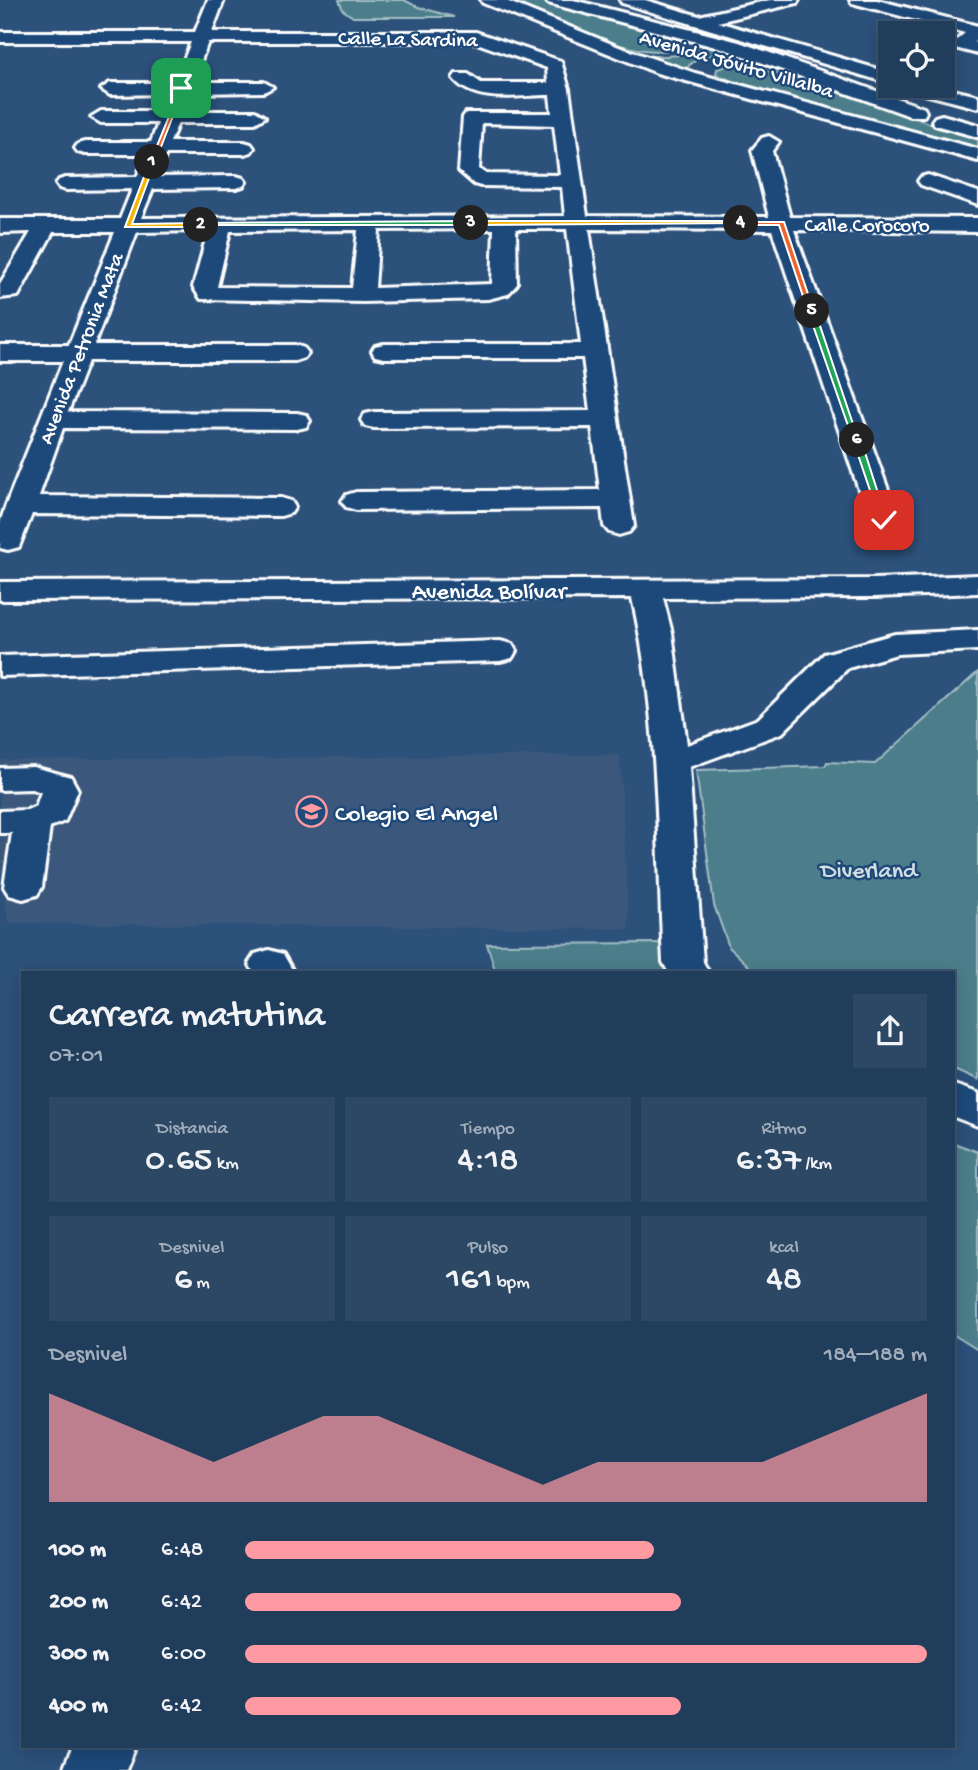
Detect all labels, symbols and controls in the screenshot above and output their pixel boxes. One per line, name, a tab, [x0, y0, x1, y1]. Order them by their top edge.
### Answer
map controls	[878, 21, 955, 98]
button: locate	[878, 21, 955, 98]
street label: Avenida Jóvito Villalba	[636, 27, 837, 106]
street label: Calle La Sardina	[338, 28, 479, 55]
pin	[151, 58, 211, 118]
icon: arrive	[162, 69, 200, 107]
pin: 1	[134, 144, 170, 180]
text: 1	[148, 150, 155, 173]
pin: 3	[454, 206, 489, 241]
pin: 4	[724, 206, 758, 241]
pin: 2	[184, 208, 218, 243]
text: 3	[466, 211, 475, 234]
text: 4	[736, 211, 745, 234]
text: 2	[196, 213, 205, 236]
street label: Calle Corocoro	[804, 215, 930, 240]
street label: Avenida Petronia Mata	[35, 249, 132, 448]
pin: 5	[794, 294, 830, 328]
text: 5	[807, 299, 817, 322]
pin: 6	[840, 422, 874, 458]
text: 6	[852, 428, 861, 451]
pin	[854, 490, 914, 550]
icon: check	[865, 501, 903, 539]
street label: Avenida Bolívar	[412, 579, 569, 608]
school or university icon: Colegio El Angel	[295, 795, 329, 829]
place label: Colegio El Angel	[335, 801, 498, 830]
park label: Diverland	[819, 858, 919, 887]
button: share	[853, 994, 927, 1068]
text: Carrera matutina	[49, 995, 325, 1039]
text: 07:01	[49, 1043, 104, 1070]
text: Distancia	[156, 1118, 228, 1141]
text: Tiempo	[461, 1118, 515, 1141]
text: Ritmo	[761, 1118, 807, 1141]
text: 0.65	[145, 1141, 212, 1182]
text: 4:18	[458, 1141, 518, 1182]
text: 6:37	[736, 1141, 801, 1182]
text: km	[212, 1153, 239, 1176]
text: /km	[801, 1153, 832, 1176]
text: Desnivel	[160, 1237, 224, 1260]
text: Pulso	[468, 1237, 508, 1260]
text: kcal	[769, 1237, 799, 1260]
text: 6	[174, 1260, 192, 1301]
text: 161	[446, 1260, 492, 1301]
text: 48	[766, 1260, 802, 1301]
text: m	[192, 1272, 210, 1295]
text: bpm	[492, 1272, 530, 1295]
text: Desnivel	[49, 1342, 127, 1369]
text: 184–188 m	[824, 1342, 927, 1369]
text: 100 m	[49, 1537, 106, 1564]
text: 6:48	[161, 1537, 203, 1564]
text: 200 m	[49, 1589, 108, 1616]
text: 6:42	[161, 1589, 202, 1616]
text: 300 m	[49, 1641, 109, 1668]
text: 6:00	[161, 1641, 206, 1668]
text: 400 m	[49, 1693, 108, 1720]
text: 6:42	[161, 1693, 202, 1720]

